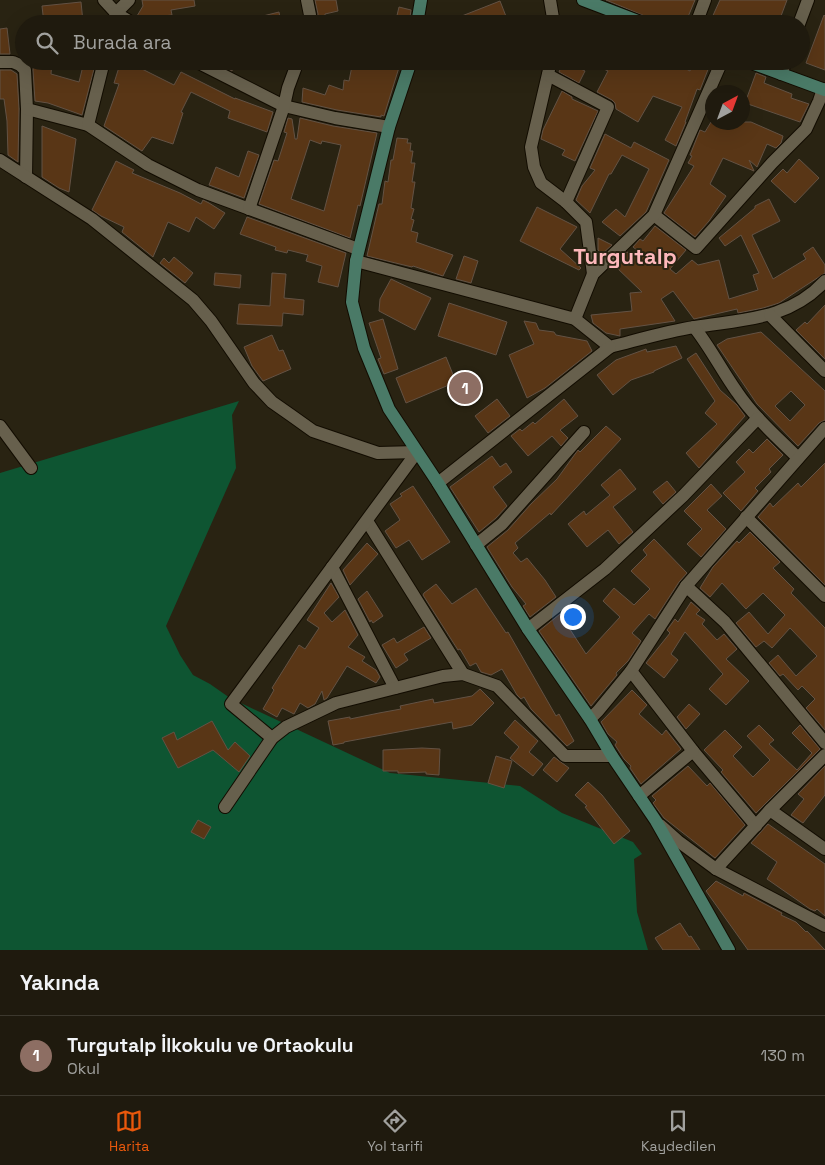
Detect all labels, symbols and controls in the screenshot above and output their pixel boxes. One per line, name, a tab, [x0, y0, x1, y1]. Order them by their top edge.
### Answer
search box	[15, 15, 810, 70]
icon: search	[33, 29, 61, 57]
text: Burada ara	[73, 30, 171, 55]
north arrow	[705, 85, 750, 130]
district label: Turgutalp	[573, 242, 677, 270]
pin: 1	[449, 369, 481, 407]
your location	[560, 604, 586, 630]
text: Yakında	[20, 969, 99, 996]
text: Turgutalp İlkokulu ve Ortaokulu	[67, 1033, 354, 1058]
text: 1	[32, 1045, 40, 1066]
text: 130 m	[761, 1045, 805, 1066]
text: Okul	[67, 1058, 100, 1079]
tab: Harita	[109, 1107, 149, 1155]
tab: Yol tarifi	[367, 1107, 423, 1155]
tab: Kaydedilen	[641, 1107, 716, 1155]

